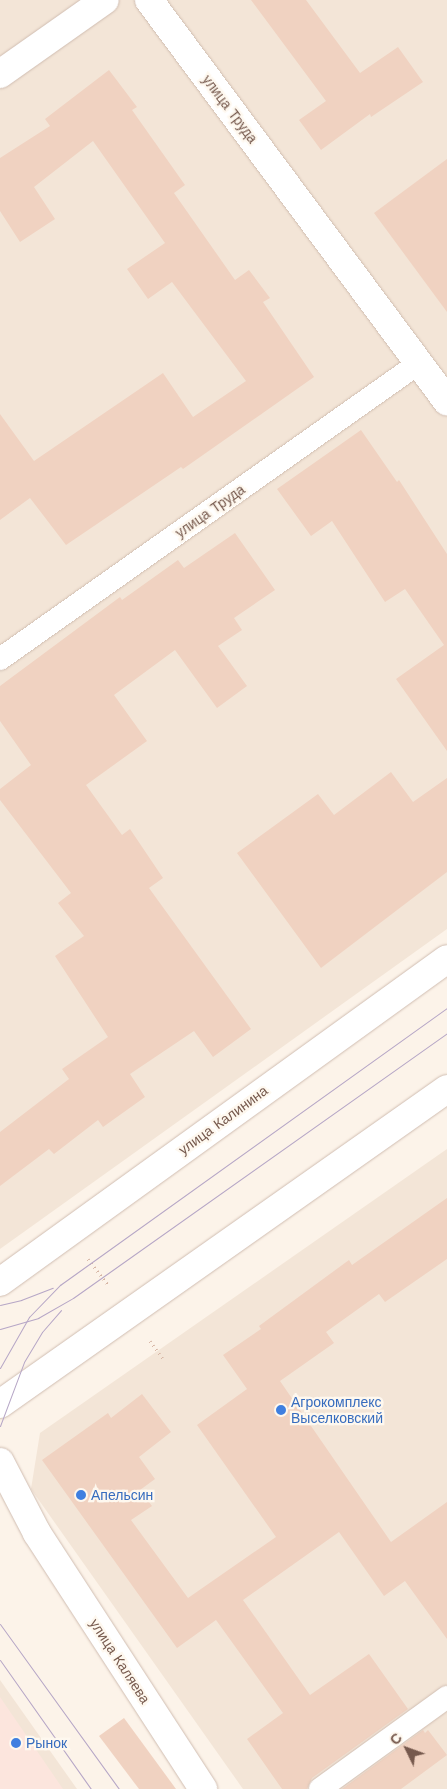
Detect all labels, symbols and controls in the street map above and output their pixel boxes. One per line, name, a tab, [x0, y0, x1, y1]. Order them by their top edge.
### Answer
street label: улица Труда	[199, 72, 261, 146]
street label: улица Труда	[172, 481, 248, 541]
street label: улица Калинина	[175, 1082, 271, 1158]
place label: Агрокомплекс Выселковский	[291, 1394, 383, 1426]
marker: Агрокомплекс Выселковский	[275, 1404, 287, 1416]
place label: Апельсин	[91, 1487, 153, 1503]
marker: Апельсин	[75, 1489, 87, 1501]
street label: улица Каляева	[86, 1615, 154, 1707]
north arrow	[382, 1724, 432, 1774]
text: С	[387, 1730, 405, 1748]
place label: Рынок	[26, 1735, 67, 1751]
marker: Рынок	[10, 1737, 22, 1749]

